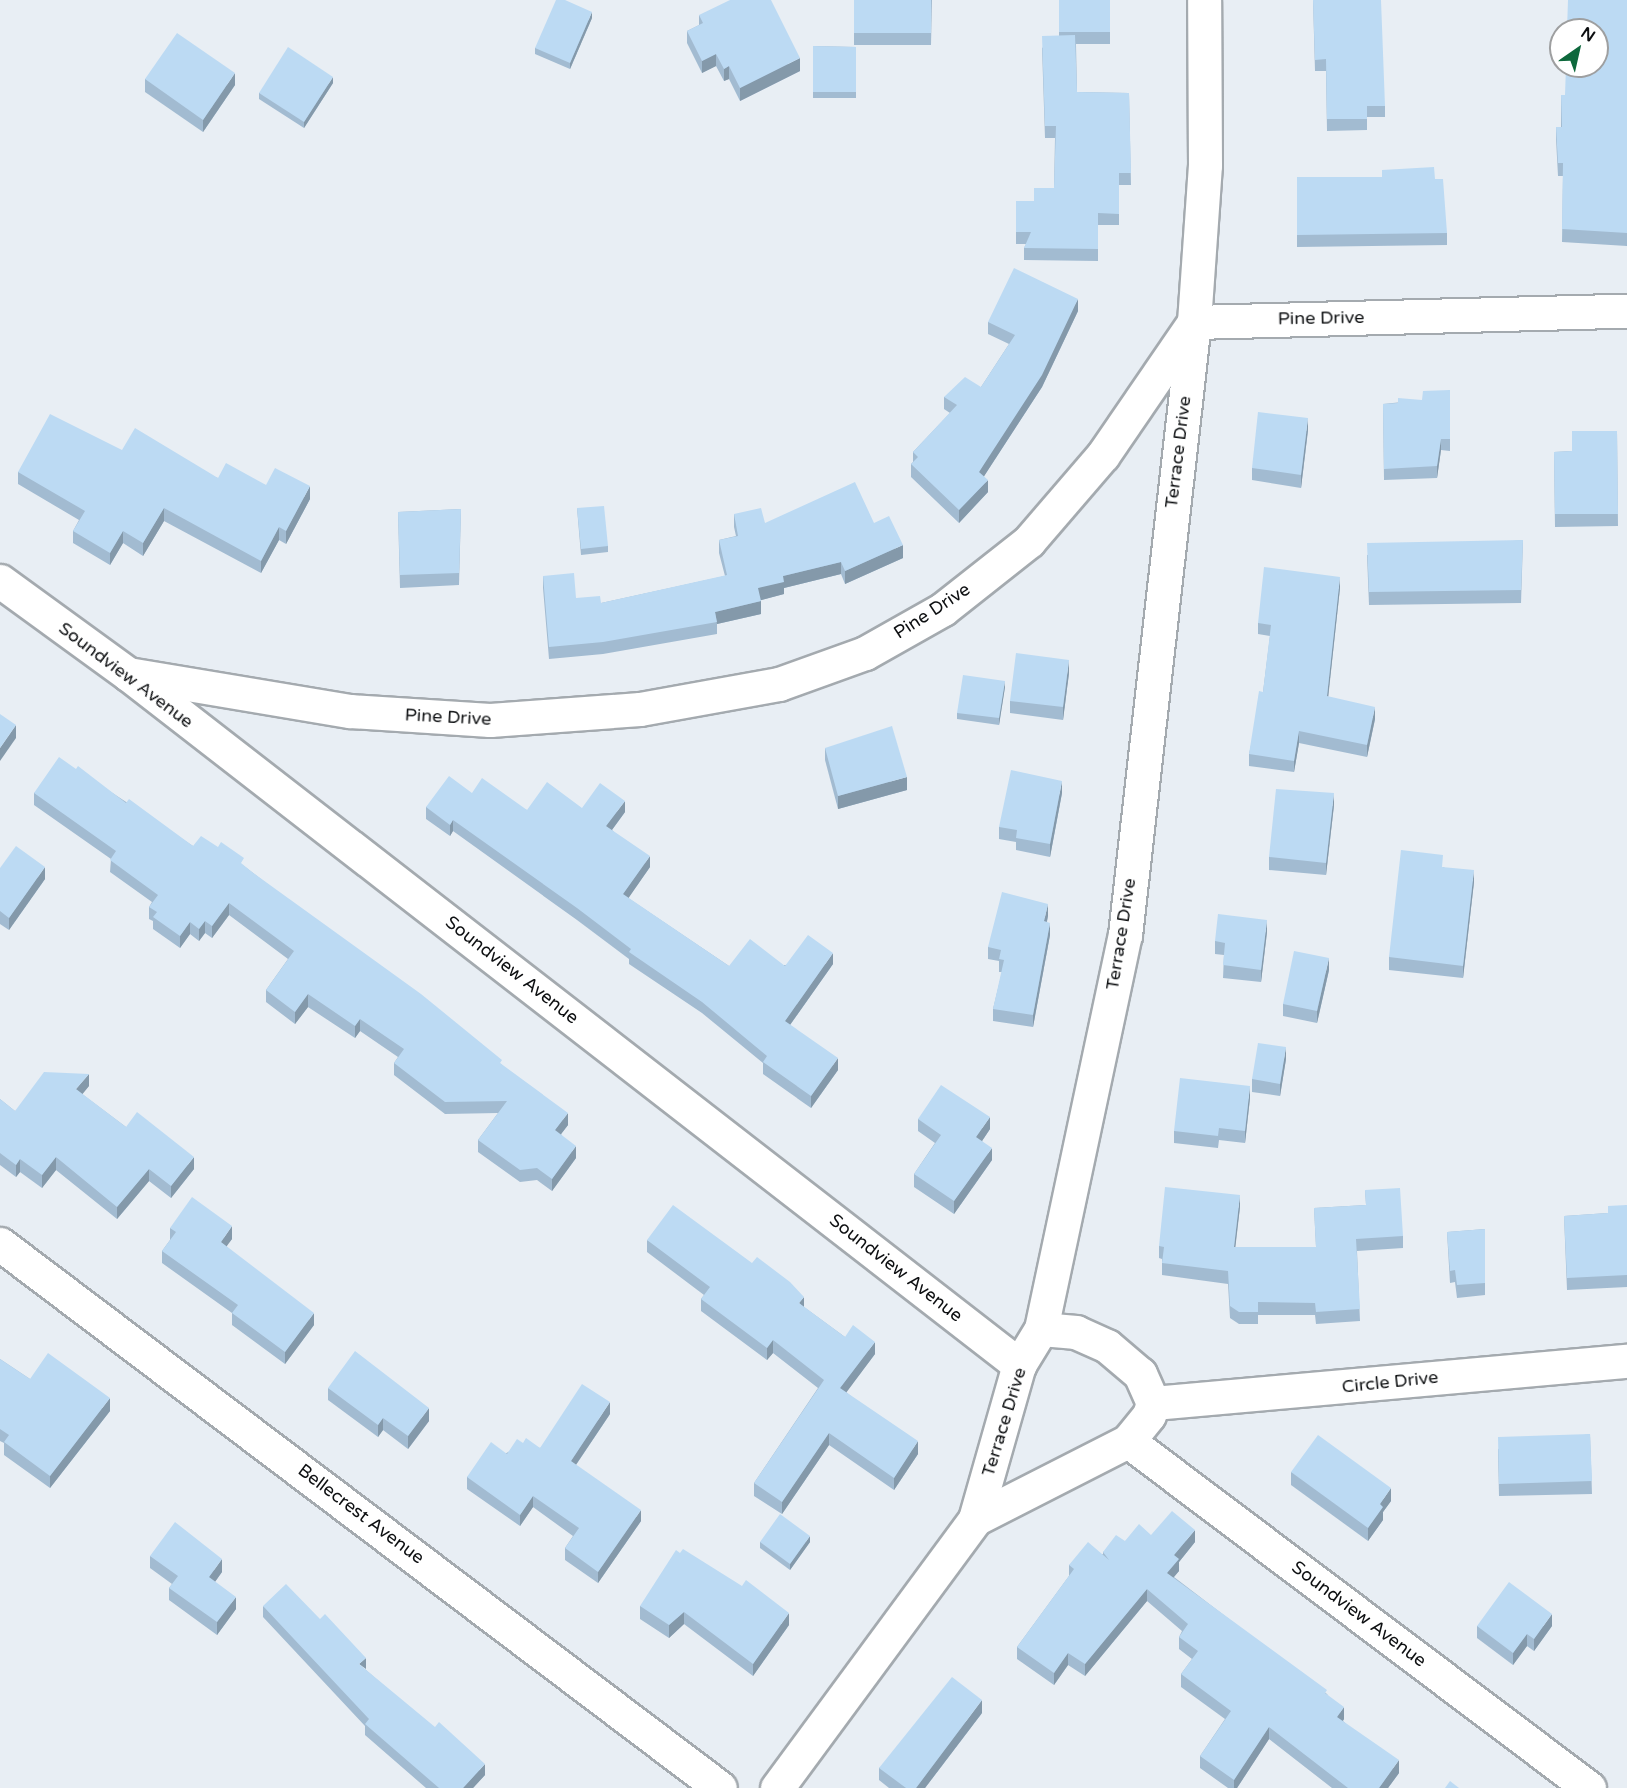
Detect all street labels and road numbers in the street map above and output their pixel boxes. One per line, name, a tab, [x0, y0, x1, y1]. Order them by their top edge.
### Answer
street label: Pine Drive	[1278, 306, 1364, 330]
street label: Terrace Drive	[1160, 395, 1196, 509]
street label: Pine Drive	[890, 578, 974, 644]
street label: Soundview Avenue	[54, 617, 198, 733]
street label: Pine Drive	[404, 704, 492, 730]
street label: Terrace Drive	[1102, 877, 1140, 991]
street label: Soundview Avenue	[441, 911, 583, 1029]
street label: Soundview Avenue	[825, 1209, 967, 1327]
street label: Terrace Drive	[977, 1365, 1031, 1479]
street label: Circle Drive	[1341, 1366, 1439, 1398]
street label: Bellecrest Avenue	[294, 1459, 428, 1569]
street label: Soundview Avenue	[1287, 1556, 1431, 1672]

